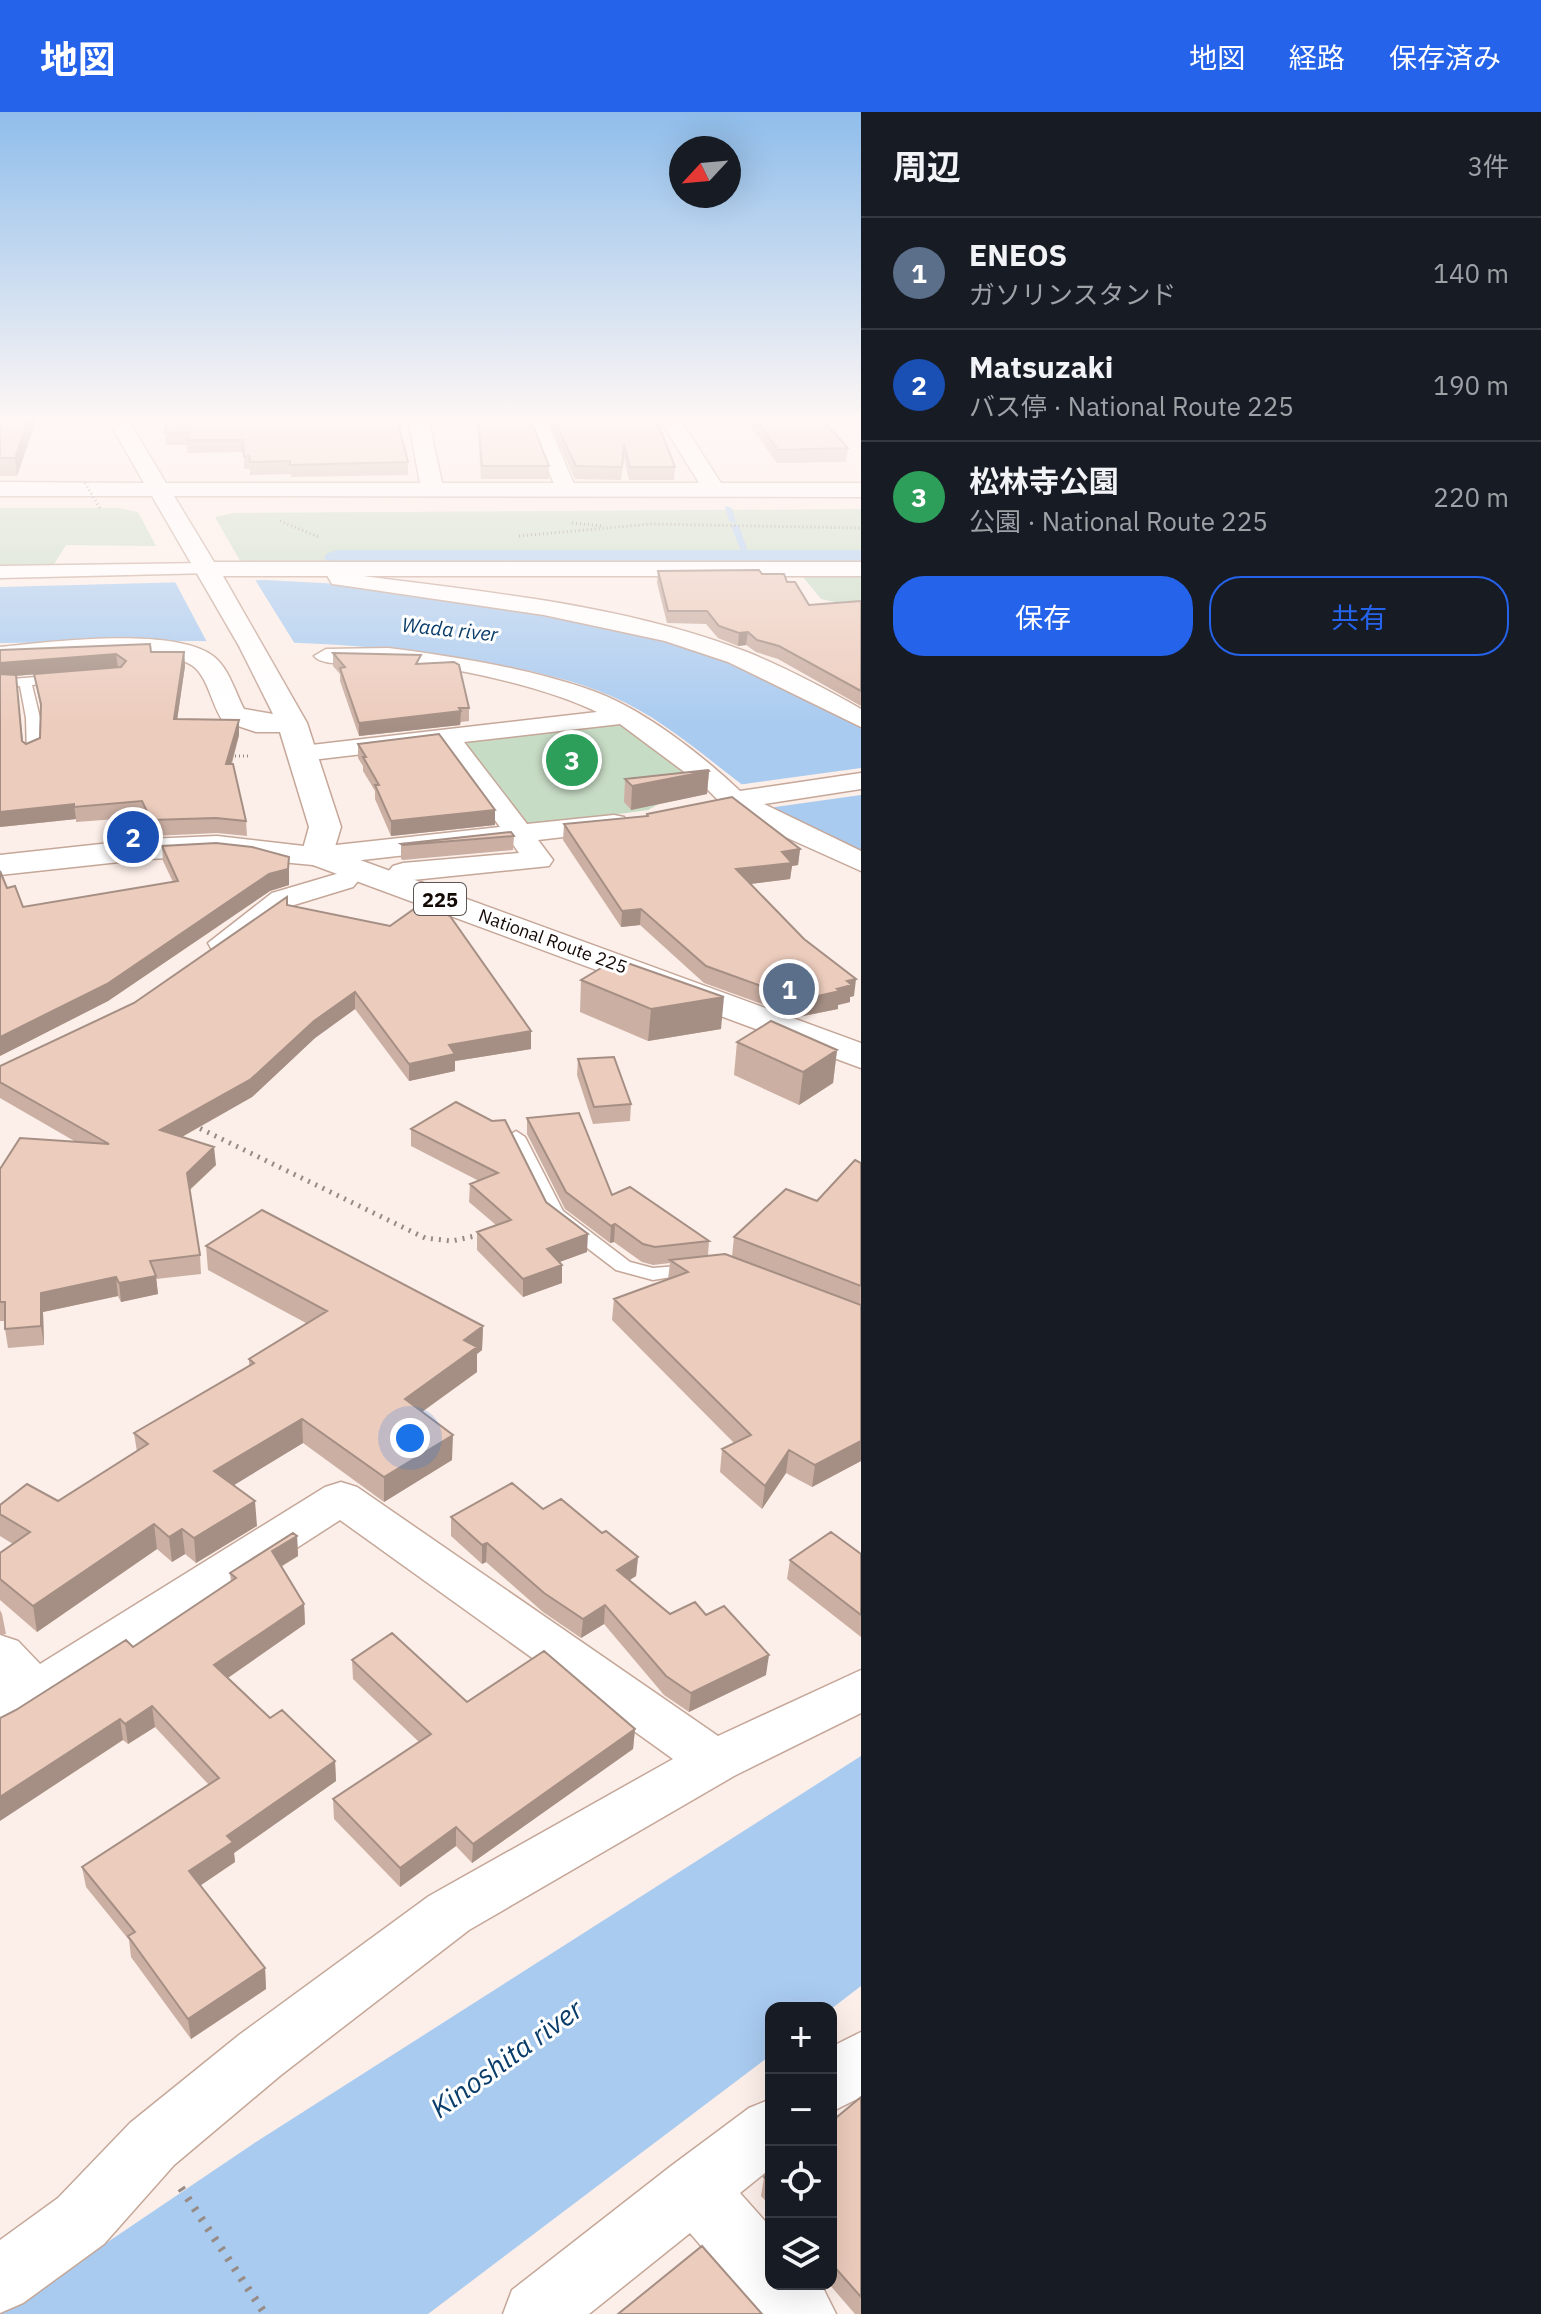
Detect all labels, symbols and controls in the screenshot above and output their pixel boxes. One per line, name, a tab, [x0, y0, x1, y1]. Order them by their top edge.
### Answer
text: 地図	[40, 34, 116, 83]
text: 地図	[1189, 39, 1245, 76]
text: 経路	[1289, 39, 1345, 76]
text: 保存済み	[1389, 39, 1501, 76]
north arrow	[669, 136, 741, 208]
text: 周辺	[893, 144, 961, 188]
text: 3件	[1467, 149, 1509, 183]
text: ENEOS	[969, 235, 1067, 274]
text: 1	[911, 256, 927, 290]
text: 140 m	[1433, 256, 1509, 290]
text: ガソリンスタンド	[969, 277, 1176, 311]
text: Matsuzaki	[969, 347, 1113, 386]
text: 2	[911, 368, 927, 402]
text: 190 m	[1433, 368, 1509, 402]
text: バス停 · National Route 225	[969, 389, 1294, 423]
text: 松林寺公園	[969, 461, 1119, 500]
text: 3	[911, 480, 927, 514]
text: 220 m	[1433, 480, 1509, 514]
text: 公園 · National Route 225	[969, 504, 1268, 538]
button: 保存	[893, 576, 1193, 656]
button: 共有	[1209, 576, 1509, 656]
water label: Wada river	[401, 611, 500, 648]
pin: 3	[546, 730, 598, 790]
pin: 2	[107, 807, 159, 867]
road number: 225	[414, 883, 466, 915]
street label: National Route 225	[476, 903, 630, 979]
pin: 1	[763, 959, 815, 1019]
your location	[390, 1418, 430, 1458]
water label: Kinoshita river	[423, 1990, 590, 2126]
map controls	[765, 2002, 837, 2290]
button: +	[765, 2002, 837, 2074]
button: −	[765, 2074, 837, 2146]
button: locate	[765, 2146, 837, 2218]
button: layers	[765, 2218, 837, 2290]

